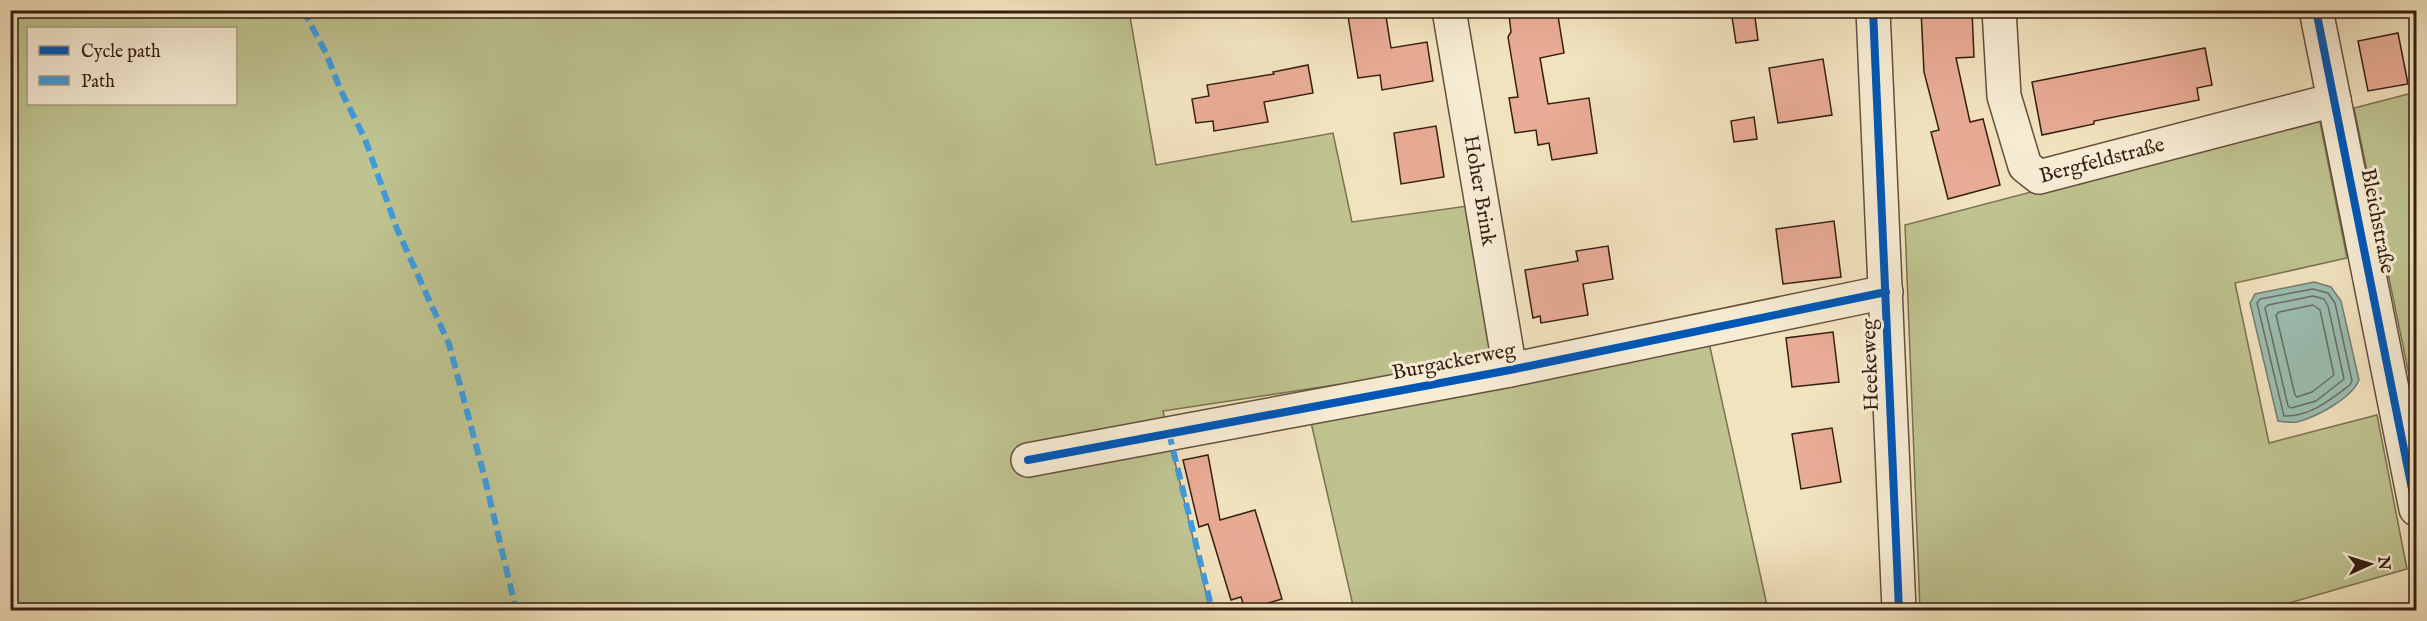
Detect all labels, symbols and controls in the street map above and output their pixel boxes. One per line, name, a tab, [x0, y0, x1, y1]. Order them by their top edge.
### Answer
legend	[27, 27, 237, 105]
text: Cycle path	[81, 41, 161, 64]
text: Path	[81, 71, 115, 94]
street label: Bergfeldstraße	[2036, 131, 2168, 190]
street label: Hoher Brink	[1457, 133, 1502, 248]
street label: Bleichstraße	[2354, 166, 2401, 276]
street label: Heekeweg	[1856, 318, 1886, 412]
street label: Burgackerweg	[1390, 337, 1519, 387]
north arrow	[2340, 534, 2400, 594]
text: N	[2372, 554, 2393, 571]

